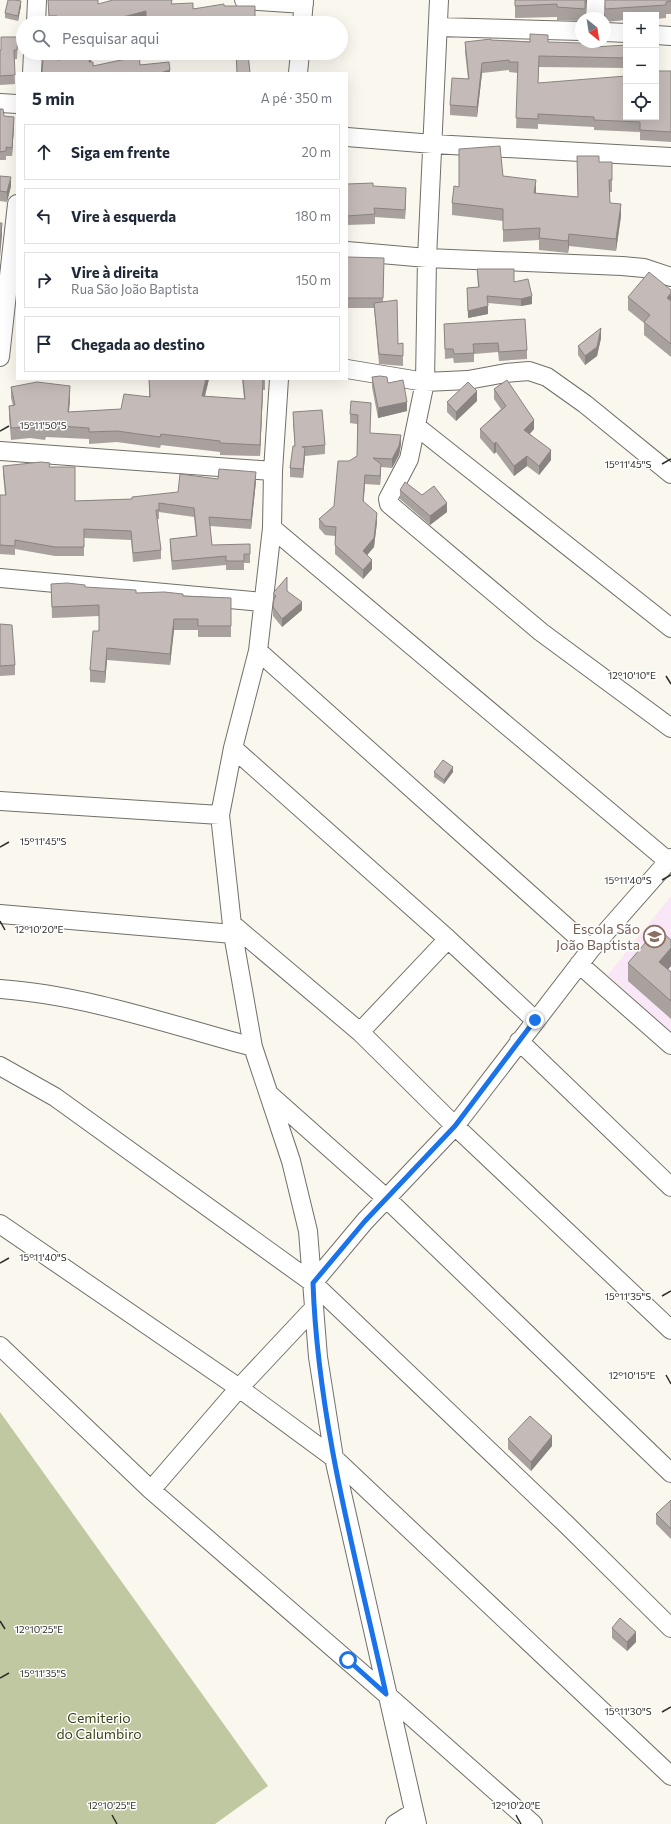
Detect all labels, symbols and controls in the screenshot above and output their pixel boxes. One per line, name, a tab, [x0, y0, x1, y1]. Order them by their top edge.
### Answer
north arrow	[575, 12, 611, 48]
map controls	[623, 12, 659, 120]
button: +	[623, 12, 659, 48]
search box	[16, 16, 348, 60]
icon: search	[30, 27, 52, 49]
text: Pesquisar aqui	[62, 29, 159, 47]
button: −	[623, 48, 659, 84]
button: locate	[623, 84, 659, 120]
text: 5 min	[32, 88, 75, 109]
text: A pé · 350 m	[261, 90, 332, 106]
icon: ahead	[33, 141, 55, 163]
text: Siga em frente	[71, 143, 170, 161]
text: 20 m	[302, 144, 331, 160]
icon: left	[33, 205, 55, 227]
text: Vire à esquerda	[71, 207, 176, 225]
text: 180 m	[295, 208, 331, 224]
text: Vire à direita	[71, 263, 159, 281]
icon: right	[33, 269, 55, 291]
text: 150 m	[296, 272, 331, 288]
text: Rua São João Baptista	[71, 281, 199, 297]
icon: arrive	[33, 333, 55, 355]
text: Chegada ao destino	[71, 335, 205, 353]
text: 15°11'50"S	[19, 419, 67, 431]
text: 15°11'45"S	[605, 458, 651, 470]
text: 12°10'10"E	[608, 669, 656, 681]
text: 15°11'45"S	[20, 835, 66, 847]
text: 15°11'40"S	[604, 874, 652, 886]
place label: Escola São João Baptista	[556, 920, 640, 953]
text: 12°10'20"E	[14, 923, 64, 935]
school or university icon: Escola São João Baptista	[642, 923, 668, 949]
route end	[526, 1011, 544, 1029]
text: 15°11'40"S	[19, 1251, 67, 1263]
text: 15°11'35"S	[605, 1290, 651, 1302]
text: 12°10'15"E	[608, 1369, 656, 1381]
text: 12°10'25"E	[15, 1623, 63, 1635]
route start	[339, 1651, 357, 1669]
text: 15°11'35"S	[20, 1667, 66, 1679]
text: 15°11'30"S	[604, 1705, 652, 1717]
park label: Cemiterio do Calumbiro	[56, 1709, 142, 1742]
text: 12°10'25"E	[88, 1799, 136, 1811]
text: 12°10'20"E	[491, 1799, 541, 1811]

